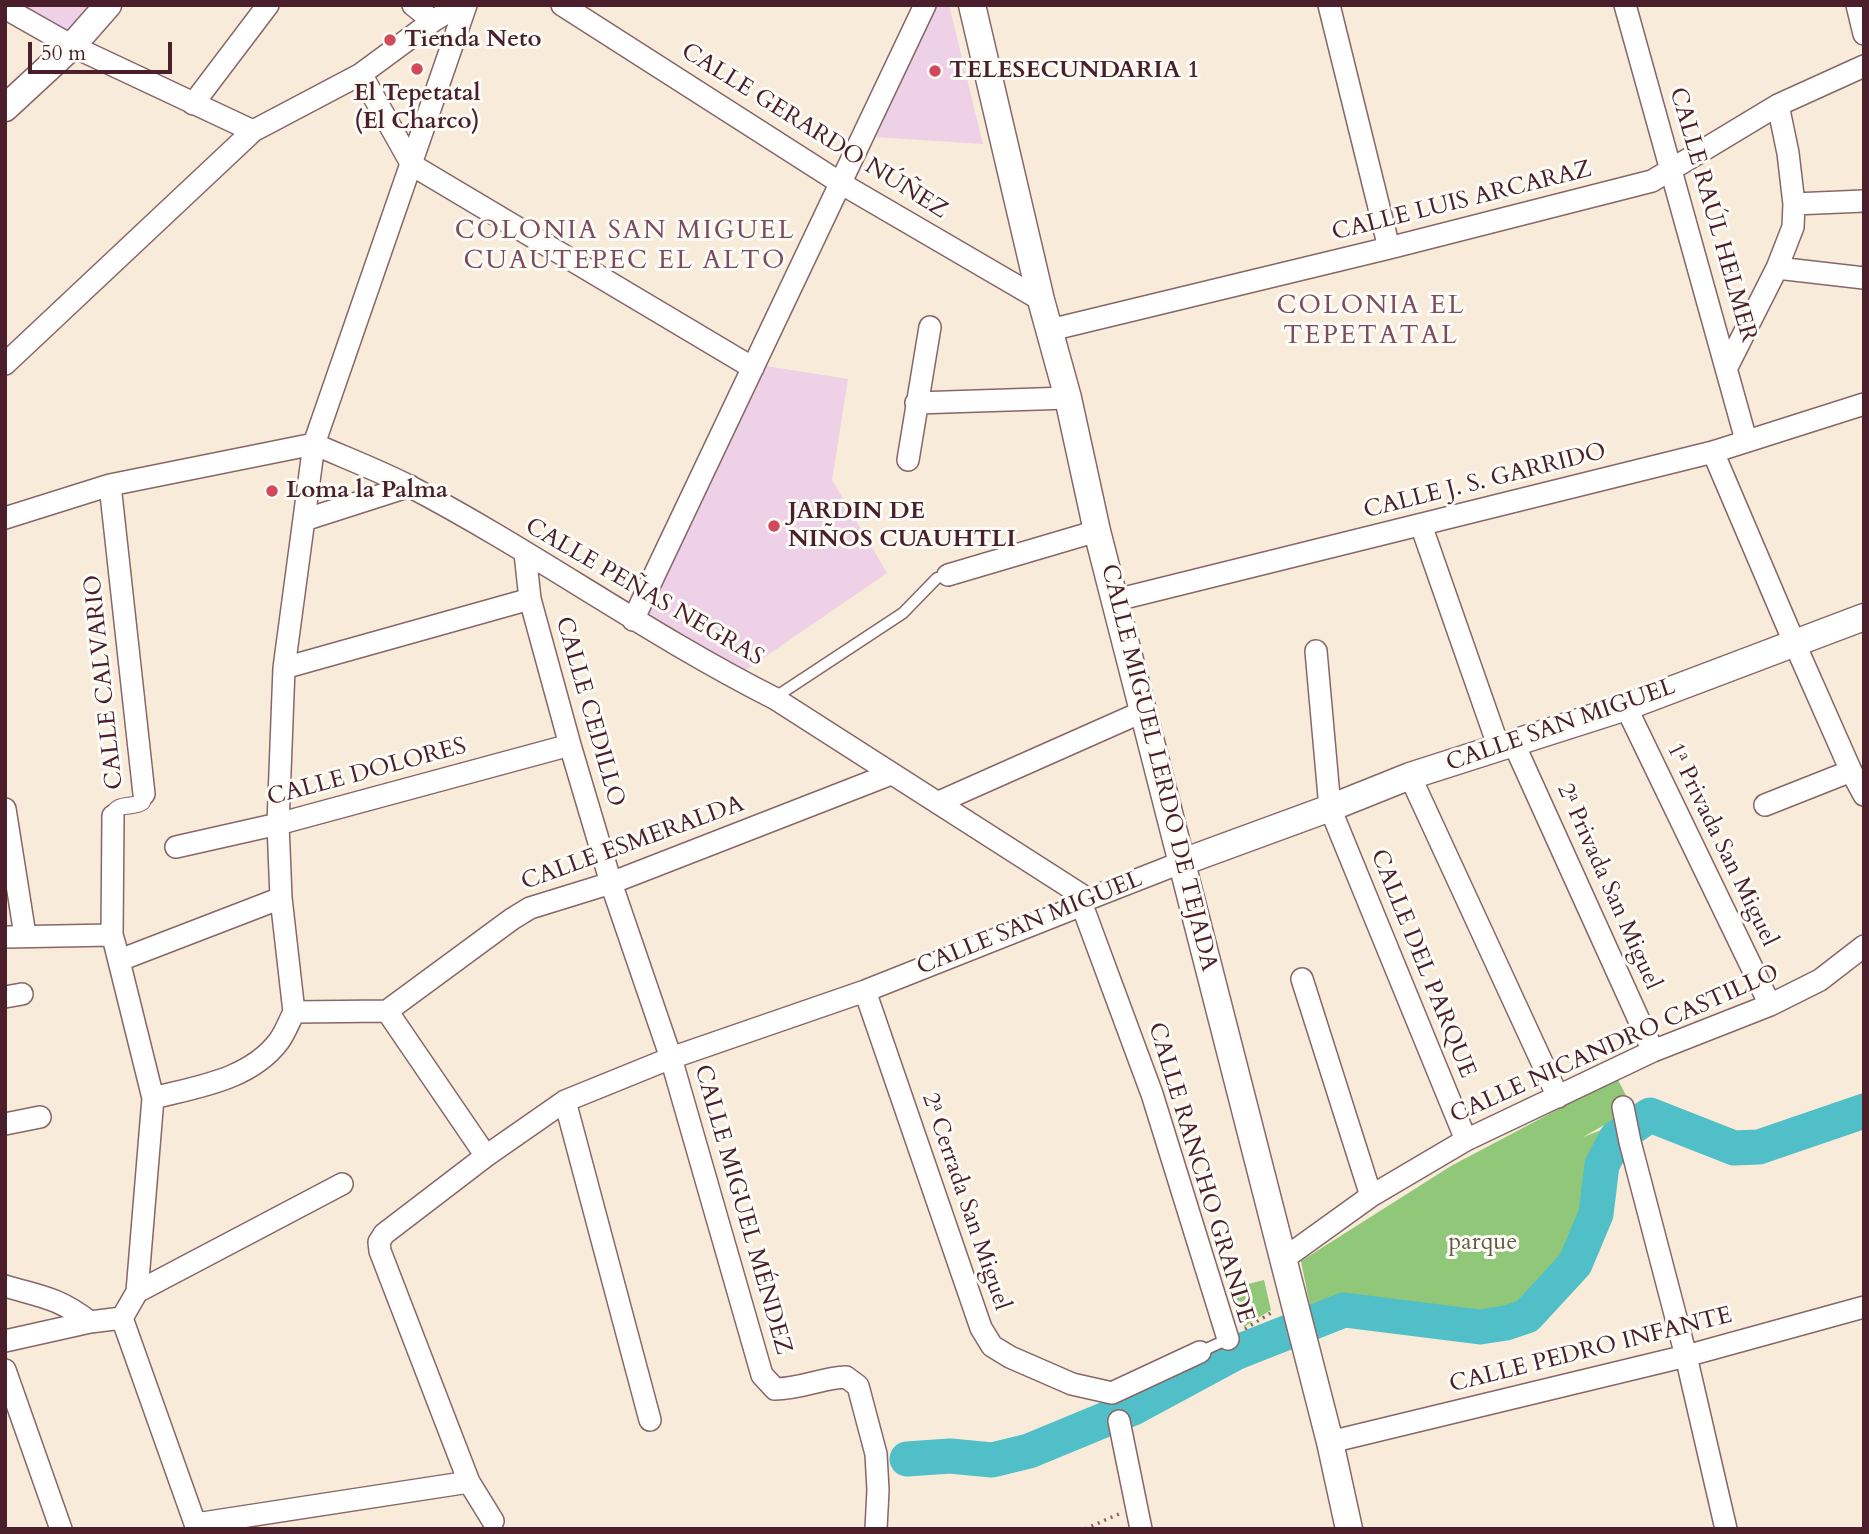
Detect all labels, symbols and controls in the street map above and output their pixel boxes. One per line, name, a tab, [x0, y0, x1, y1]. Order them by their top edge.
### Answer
place label: Tienda Neto	[404, 26, 542, 54]
scale bar	[32, 28, 175, 72]
marker: Tienda Neto	[382, 32, 398, 48]
street label: CALLE GERARDO NÚÑEZ	[675, 38, 953, 226]
text: 50 m	[41, 39, 86, 68]
place label: TELESECUNDARIA 1	[949, 57, 1200, 85]
marker: El Tepetatal (El Charco)	[409, 61, 425, 77]
marker: TELESECUNDARIA 1	[927, 63, 943, 79]
place label: El Tepetatal (El Charco)	[353, 80, 481, 136]
street label: CALLE RAÚL HELMER	[1662, 84, 1762, 346]
street label: CALLE LUIS ARCARAZ	[1329, 156, 1595, 248]
district label: COLONIA SAN MIGUEL CUAUTEPEC EL ALTO	[457, 216, 793, 278]
district label: COLONIA EL TEPETATAL	[1278, 291, 1464, 352]
street label: CALLE J. S. GARRIDO	[1361, 438, 1609, 526]
place label: Loma la Palma	[286, 477, 448, 505]
marker: Loma la Palma	[264, 483, 280, 499]
place label: JARDIN DE NIÑOS CUAUHTLI	[788, 498, 1016, 554]
street label: CALLE PEÑAS NEGRAS	[520, 513, 768, 673]
marker: JARDIN DE NIÑOS CUAUHTLI	[766, 518, 782, 534]
street label: CALLE MIGUEL LERDO DE TEJADA	[1093, 561, 1223, 975]
street label: CALLE CALVARIO	[79, 573, 131, 791]
street label: CALLE CEDILLO	[548, 614, 630, 810]
street label: CALLE SAN MIGUEL	[1443, 673, 1679, 779]
street label: CALLE DOLORES	[264, 733, 470, 813]
street label: 1ª Privada San Miguel	[1659, 739, 1783, 951]
street label: 2ª Privada San Miguel	[1550, 779, 1666, 995]
street label: CALLE ESMERALDA	[518, 790, 748, 898]
street label: CALLE DEL PARQUE	[1363, 845, 1481, 1083]
street label: CALLE SAN MIGUEL	[913, 866, 1147, 982]
street label: CALLE NICANDRO CASTILLO	[1446, 959, 1784, 1131]
street label: CALLE RANCHO GRANDE	[1140, 1019, 1260, 1327]
street label: CALLE MIGUEL MÉNDEZ	[687, 1062, 797, 1358]
street label: 2ª Cerrada San Miguel	[914, 1090, 1016, 1314]
park label: parque	[1449, 1229, 1517, 1257]
street label: CALLE PEDRO INFANTE	[1447, 1302, 1735, 1400]

